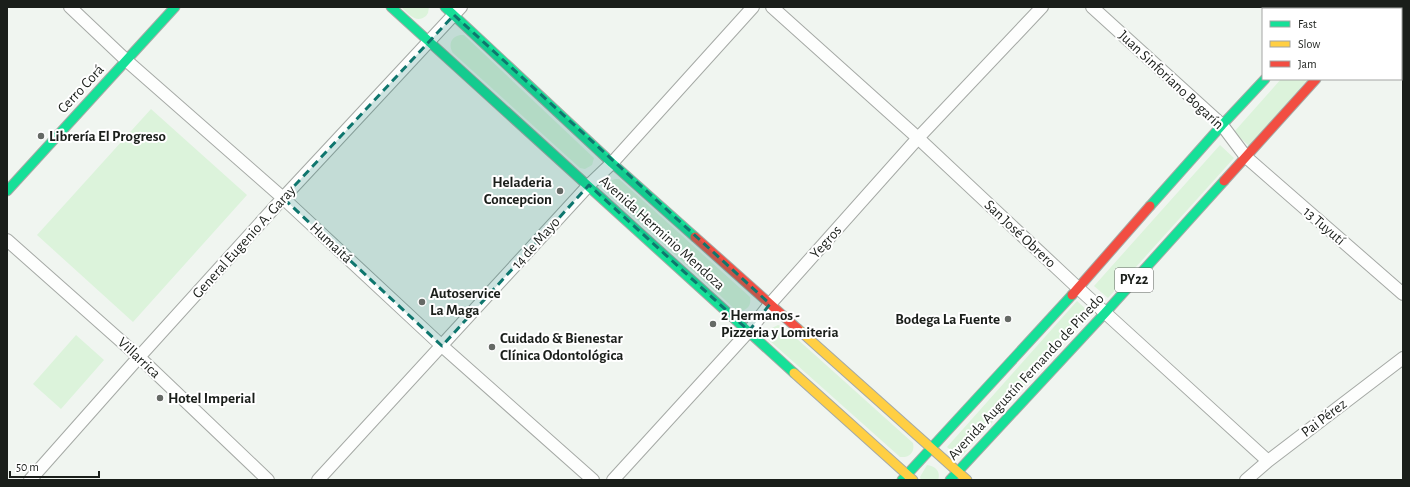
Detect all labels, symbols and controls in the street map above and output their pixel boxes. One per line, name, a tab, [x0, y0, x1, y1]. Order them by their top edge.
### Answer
legend	[1262, 8, 1402, 80]
text: Fast	[1298, 18, 1317, 30]
street label: Juan Sinforiano Bogarín	[1116, 28, 1226, 132]
text: Slow	[1298, 38, 1320, 50]
text: Jam	[1298, 58, 1317, 70]
street label: Cerro Corá	[55, 62, 107, 116]
place label: Librería El Progreso	[49, 129, 166, 144]
marker: Librería El Progreso	[36, 131, 46, 141]
street label: Avenida Herminio Mendoza	[596, 173, 728, 293]
place label: Heladeria Concepcion	[484, 175, 552, 207]
street label: General Eugenio A. Garay	[190, 182, 299, 301]
marker: Heladeria Concepcion	[555, 186, 565, 196]
street label: San José Obrero	[981, 197, 1059, 271]
street label: 13 Tuyutí	[1300, 204, 1348, 248]
street label: 14 de Mayo	[509, 214, 563, 272]
street label: Humaitá	[307, 220, 355, 266]
street label: Yegros	[807, 223, 845, 261]
road number: PY22	[1115, 268, 1153, 292]
place label: Autoservice La Maga	[430, 286, 501, 318]
street label: Avenida Augustín Fernando de Pinedo	[945, 291, 1107, 463]
marker: Autoservice La Maga	[417, 297, 427, 307]
place label: 2 Hermanos - Pizzeria y Lomiteria	[721, 308, 839, 340]
place label: Bodega La Fuente	[895, 312, 1000, 327]
marker: Bodega La Fuente	[1003, 314, 1013, 324]
marker: 2 Hermanos - Pizzeria y Lomiteria	[708, 319, 718, 329]
place label: Cuidado & Bienestar Clínica Odontológica	[500, 331, 624, 363]
street label: Villarrica	[115, 335, 163, 381]
marker: Cuidado & Bienestar Clínica Odontológica	[487, 342, 497, 352]
place label: Hotel Imperial	[168, 391, 255, 406]
marker: Hotel Imperial	[155, 393, 165, 403]
street label: Pai Pérez	[1299, 396, 1349, 440]
scale bar	[10, 453, 99, 479]
text: 50 m	[16, 461, 39, 473]

